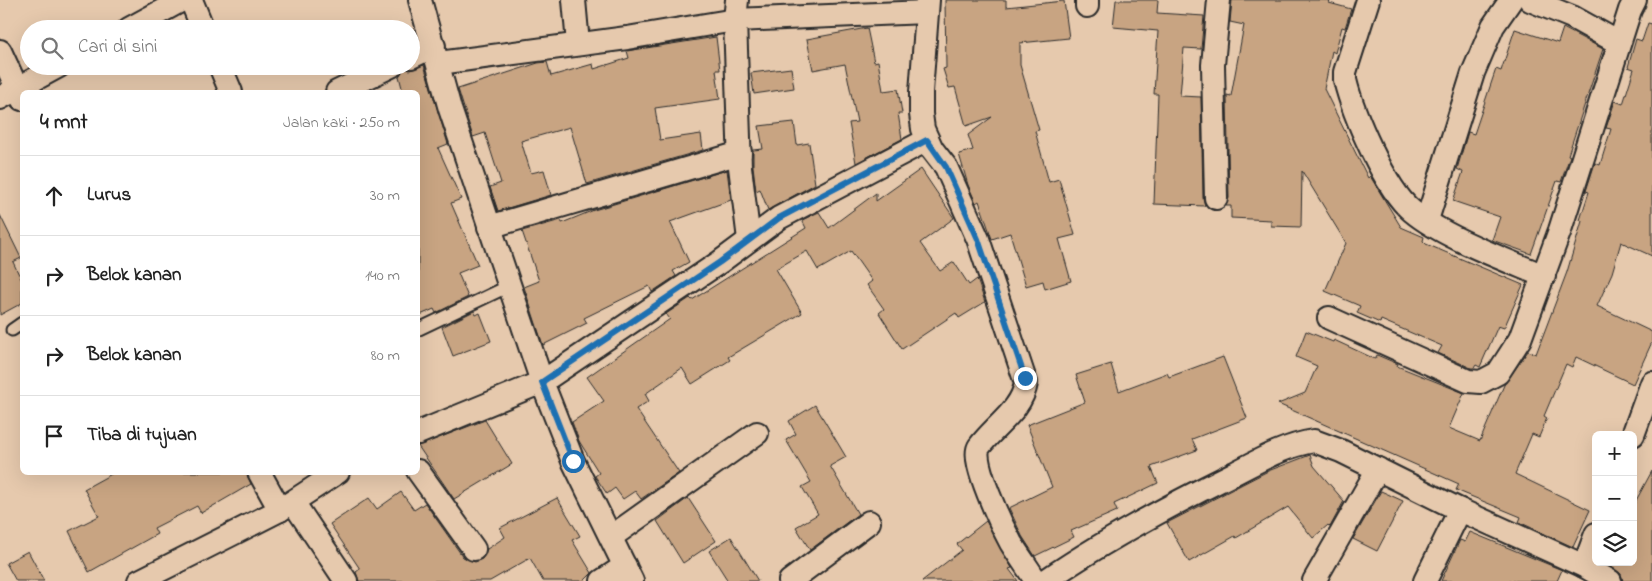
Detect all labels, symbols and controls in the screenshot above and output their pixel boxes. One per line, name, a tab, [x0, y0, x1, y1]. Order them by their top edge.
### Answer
search box	[20, 20, 420, 75]
icon: search	[38, 34, 66, 62]
text: Cari di sini	[78, 34, 157, 61]
text: 4 mnt	[40, 108, 88, 138]
text: Jalan kaki · 250 m	[283, 111, 400, 135]
icon: ahead	[40, 182, 68, 210]
text: Lurus	[87, 182, 131, 209]
text: 30 m	[370, 184, 400, 208]
icon: right	[40, 262, 68, 290]
text: Belok kanan	[87, 262, 181, 289]
text: 140 m	[365, 264, 400, 288]
icon: right	[40, 342, 68, 370]
text: Belok kanan	[87, 342, 181, 369]
text: 80 m	[371, 344, 400, 368]
route end	[1014, 367, 1037, 390]
icon: arrive	[40, 422, 68, 450]
text: Tiba di tujuan	[87, 422, 197, 449]
map controls	[1592, 431, 1637, 566]
button: +	[1592, 431, 1637, 476]
route start	[562, 450, 585, 473]
button: −	[1592, 476, 1637, 521]
button: layers	[1592, 521, 1637, 566]

